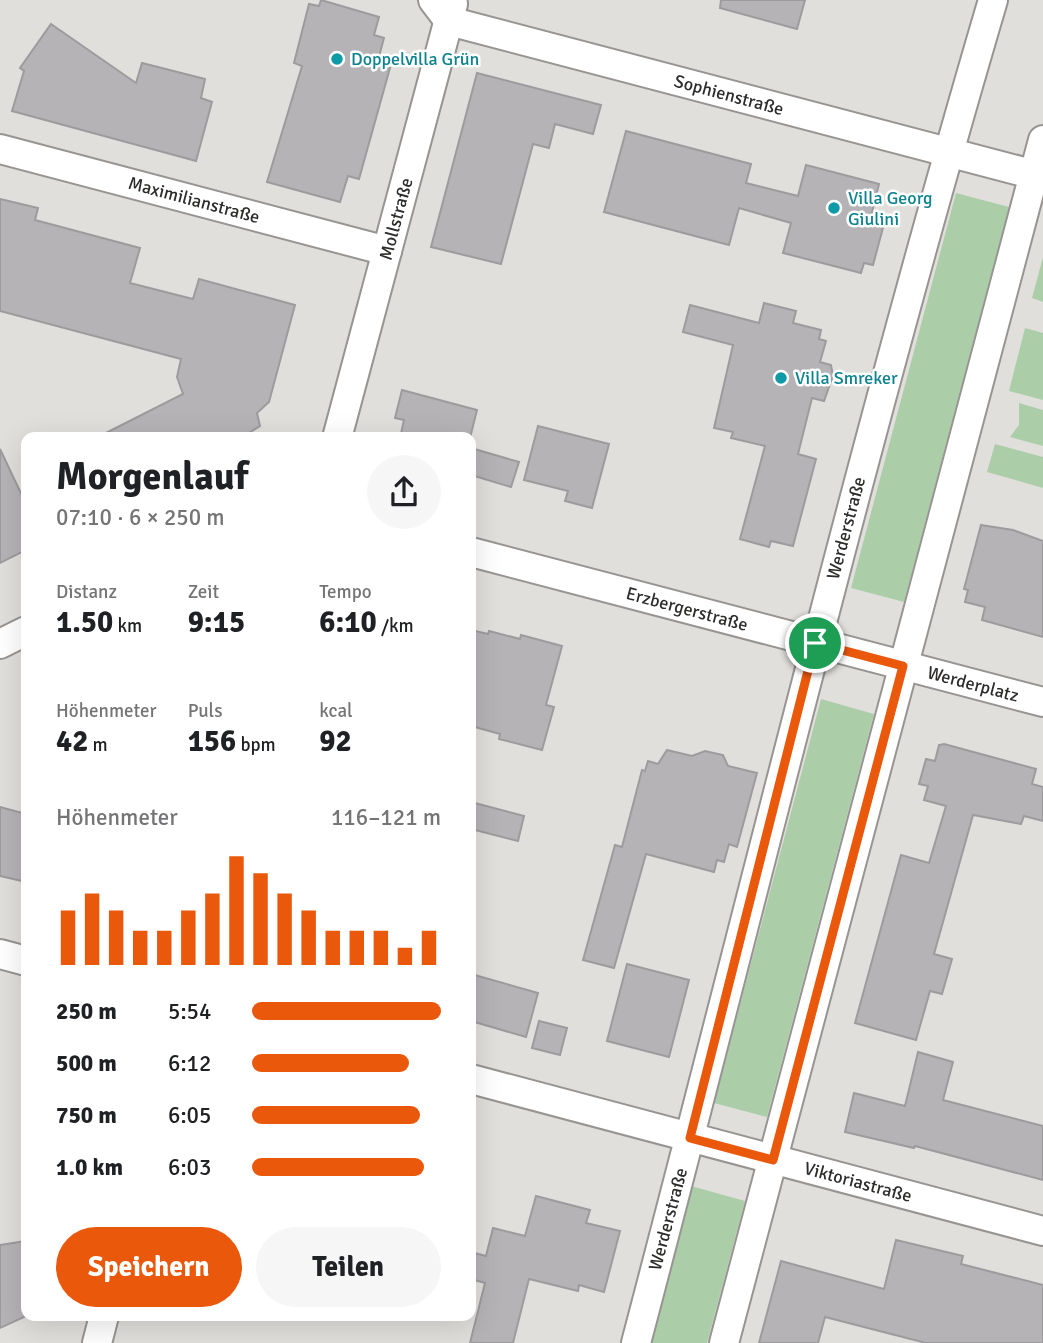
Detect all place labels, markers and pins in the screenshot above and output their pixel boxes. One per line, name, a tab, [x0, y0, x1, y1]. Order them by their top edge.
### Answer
place label: Doppelvilla Grün	[351, 48, 479, 70]
marker: Doppelvilla Grün	[329, 51, 345, 67]
place label: Villa Georg Giulini	[848, 187, 933, 230]
marker: Villa Georg Giulini	[826, 200, 842, 216]
place label: Villa Smreker	[795, 367, 898, 389]
marker: Villa Smreker	[773, 370, 789, 386]
pin	[785, 613, 845, 673]

